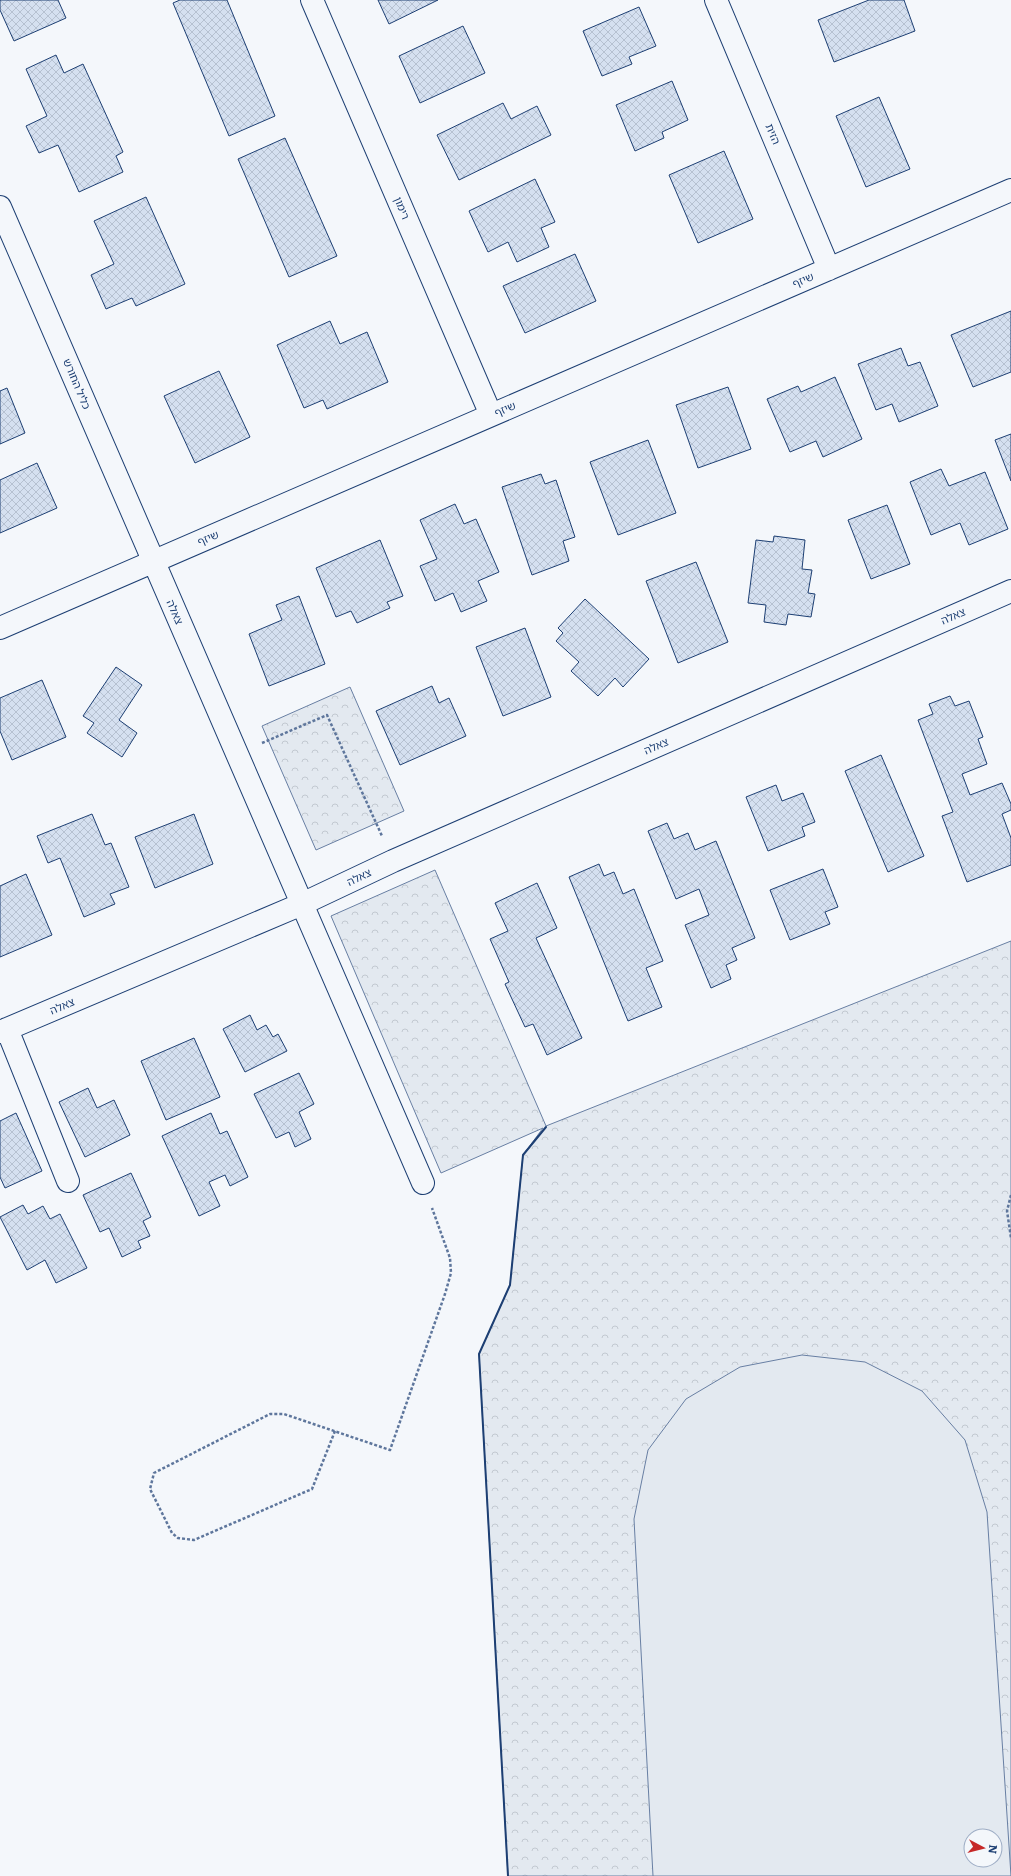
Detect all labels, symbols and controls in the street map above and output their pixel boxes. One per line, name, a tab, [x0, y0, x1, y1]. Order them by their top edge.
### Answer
street label: הזית	[762, 121, 785, 147]
street label: רימון	[391, 194, 415, 221]
street label: שיזף	[789, 267, 816, 291]
street label: כליל החורש	[60, 356, 96, 412]
street label: שיזף	[491, 396, 518, 420]
street label: שיזף	[194, 525, 221, 549]
street label: צאלה	[164, 597, 188, 626]
street label: צאלה	[938, 603, 968, 628]
street label: צאלה	[641, 733, 671, 758]
street label: צאלה	[344, 863, 374, 889]
street label: צאלה	[47, 993, 76, 1017]
north arrow	[963, 1828, 1003, 1868]
text: N	[985, 1844, 1002, 1855]

